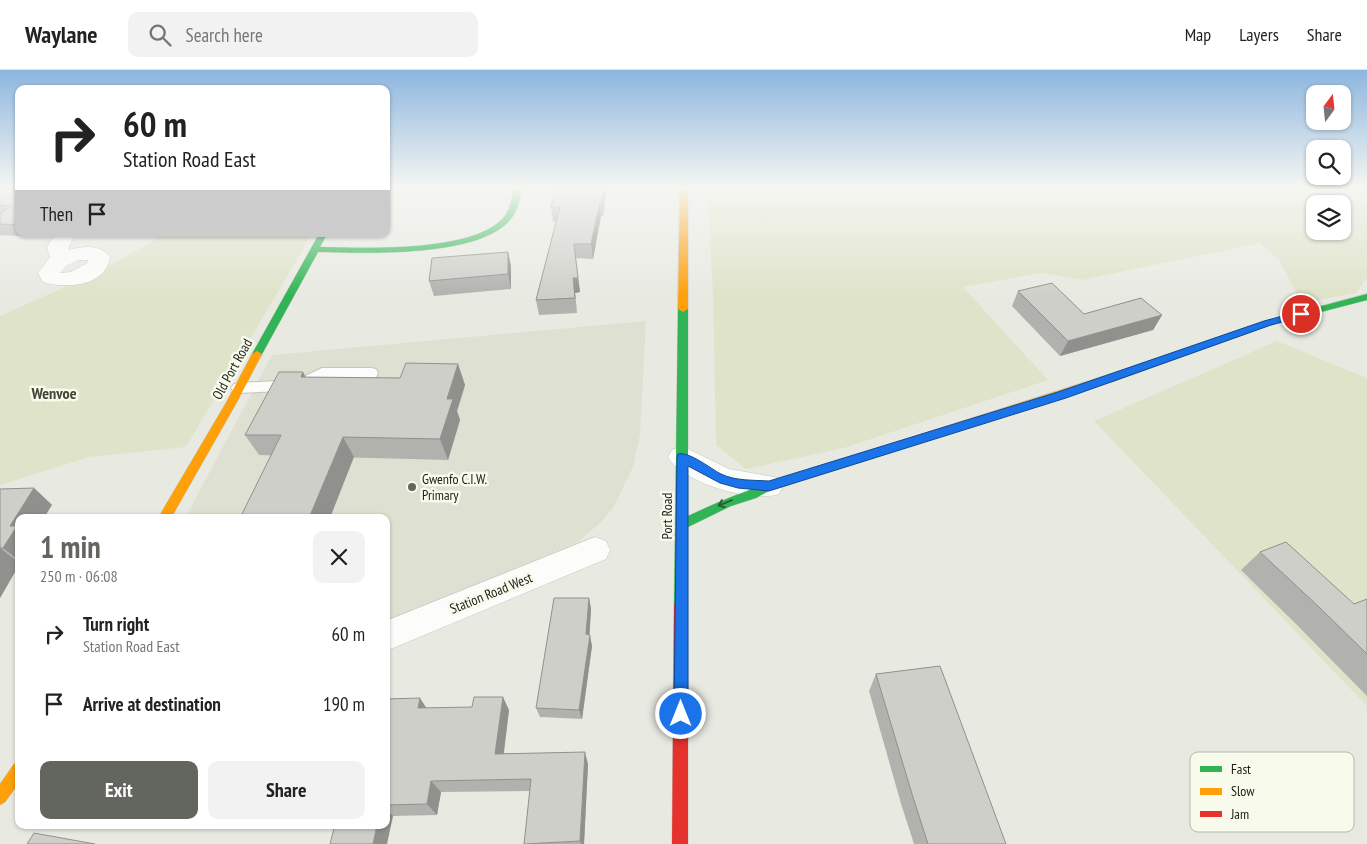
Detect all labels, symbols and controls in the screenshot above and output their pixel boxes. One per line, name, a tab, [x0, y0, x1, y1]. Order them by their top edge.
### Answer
search box	[128, 12, 478, 57]
text: Waylane	[25, 19, 98, 50]
icon: search	[146, 21, 174, 49]
text: Search here	[186, 23, 263, 47]
text: Map	[1185, 23, 1211, 46]
text: Layers	[1239, 23, 1279, 46]
text: Share	[1307, 23, 1342, 46]
north arrow	[1306, 85, 1351, 130]
map controls	[1306, 85, 1351, 240]
text: 60 m	[123, 101, 187, 147]
icon: right	[40, 105, 105, 170]
button: search	[1306, 140, 1351, 185]
text: Station Road East	[123, 145, 256, 173]
button: layers	[1306, 195, 1351, 240]
icon: arrive	[83, 200, 111, 228]
text: Then	[40, 202, 73, 226]
pin	[1280, 293, 1322, 335]
icon: arrive	[1287, 300, 1315, 328]
street label: Old Port Road	[208, 335, 256, 403]
district label: Wenvoe	[30, 383, 77, 403]
place label: Gwenfo C.I.W. Primary	[422, 470, 487, 504]
marker: Gwenfo C.I.W. Primary	[406, 481, 418, 493]
street label: Port Road	[658, 493, 676, 539]
one-way arrow	[718, 499, 733, 508]
text: 1 min	[40, 527, 101, 566]
button: close	[313, 531, 365, 583]
text: 250 m · 06:08	[40, 566, 118, 586]
street label: Station Road West	[447, 568, 535, 618]
text: Turn right	[83, 612, 149, 636]
icon: right	[40, 620, 68, 648]
text: 60 m	[332, 622, 365, 646]
text: Station Road East	[83, 636, 180, 656]
position arrow	[654, 687, 706, 739]
icon: arrive	[40, 690, 68, 718]
text: Arrive at destination	[83, 692, 221, 716]
text: 190 m	[323, 692, 365, 716]
legend	[1190, 752, 1354, 832]
text: Fast	[1231, 760, 1251, 778]
button: Exit	[40, 761, 198, 819]
button: Share	[208, 761, 365, 819]
text: Slow	[1231, 782, 1255, 800]
text: Jam	[1230, 805, 1249, 823]

